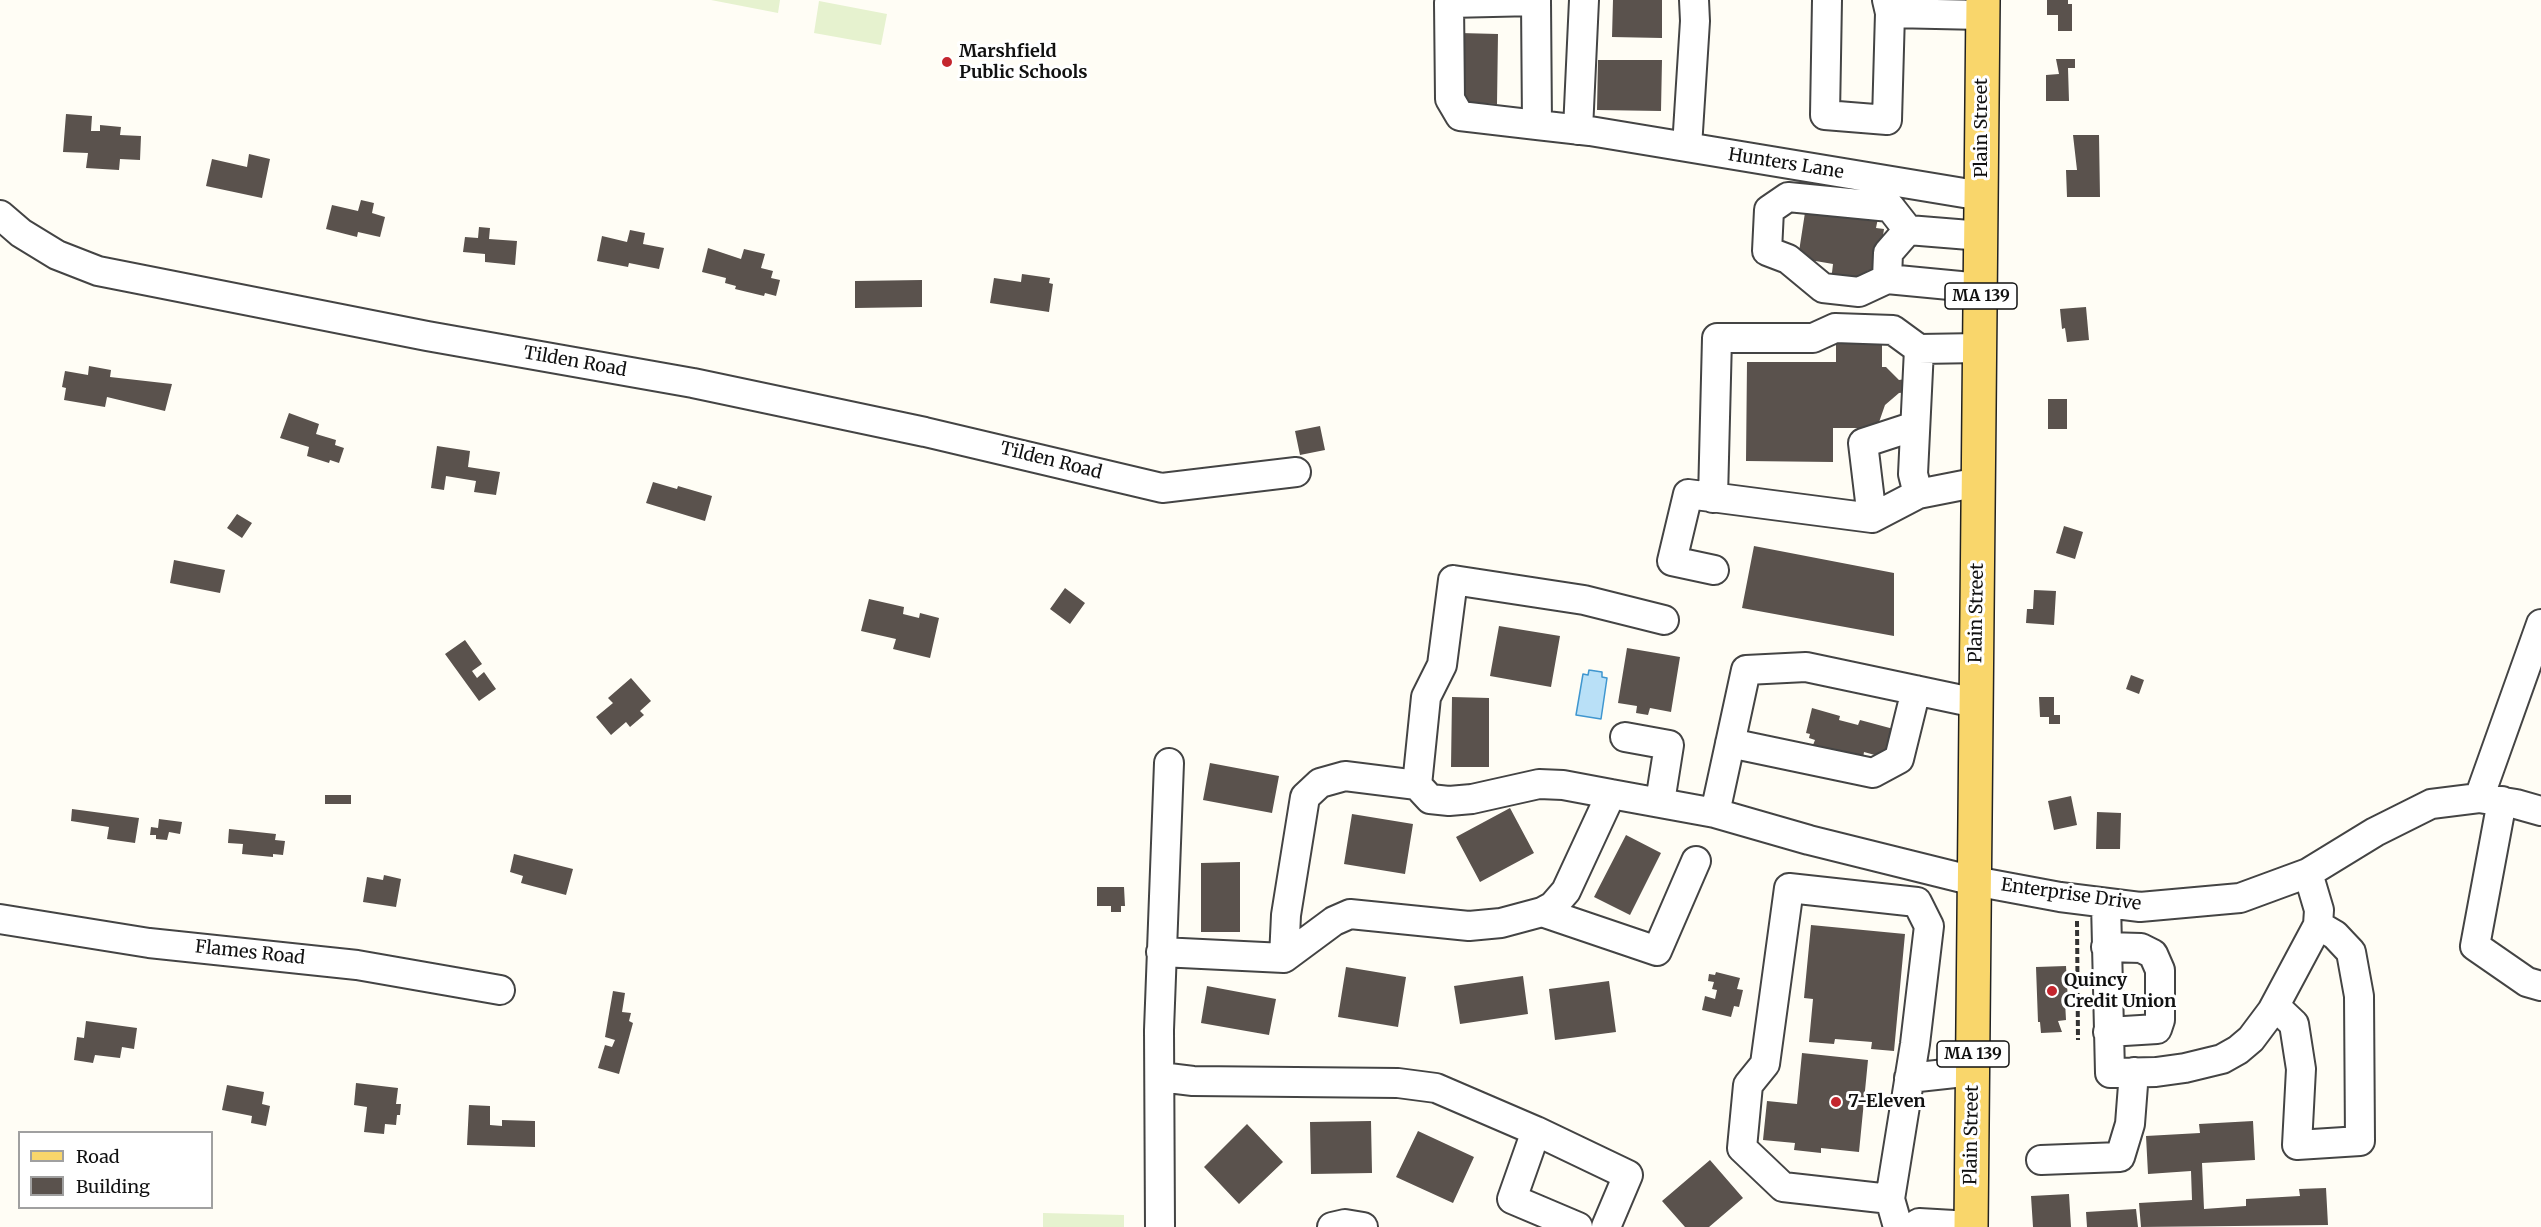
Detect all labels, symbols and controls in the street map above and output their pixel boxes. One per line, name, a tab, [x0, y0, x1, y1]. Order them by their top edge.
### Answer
place label: Marshfield Public Schools	[959, 41, 1088, 84]
marker: Marshfield Public Schools	[940, 55, 954, 69]
street label: Plain Street	[1971, 78, 1993, 178]
street label: Hunters Lane	[1727, 144, 1845, 184]
road number: MA 139	[1945, 283, 2017, 309]
street label: Tilden Road	[522, 342, 628, 382]
street label: Tilden Road	[998, 438, 1104, 484]
street label: Plain Street	[1965, 563, 1989, 663]
street label: Enterprise Drive	[1999, 874, 2143, 916]
street label: Flames Road	[194, 936, 306, 970]
place label: Quincy Credit Union	[2064, 970, 2176, 1012]
marker: Quincy Credit Union	[2045, 984, 2059, 998]
road number: MA 139	[1937, 1041, 2009, 1067]
street label: Plain Street	[1960, 1085, 1984, 1185]
place label: 7-Eleven	[1848, 1091, 1926, 1113]
marker: 7-Eleven	[1829, 1095, 1843, 1109]
legend	[18, 1131, 213, 1209]
text: Road	[76, 1145, 120, 1168]
text: Building	[76, 1175, 150, 1198]

